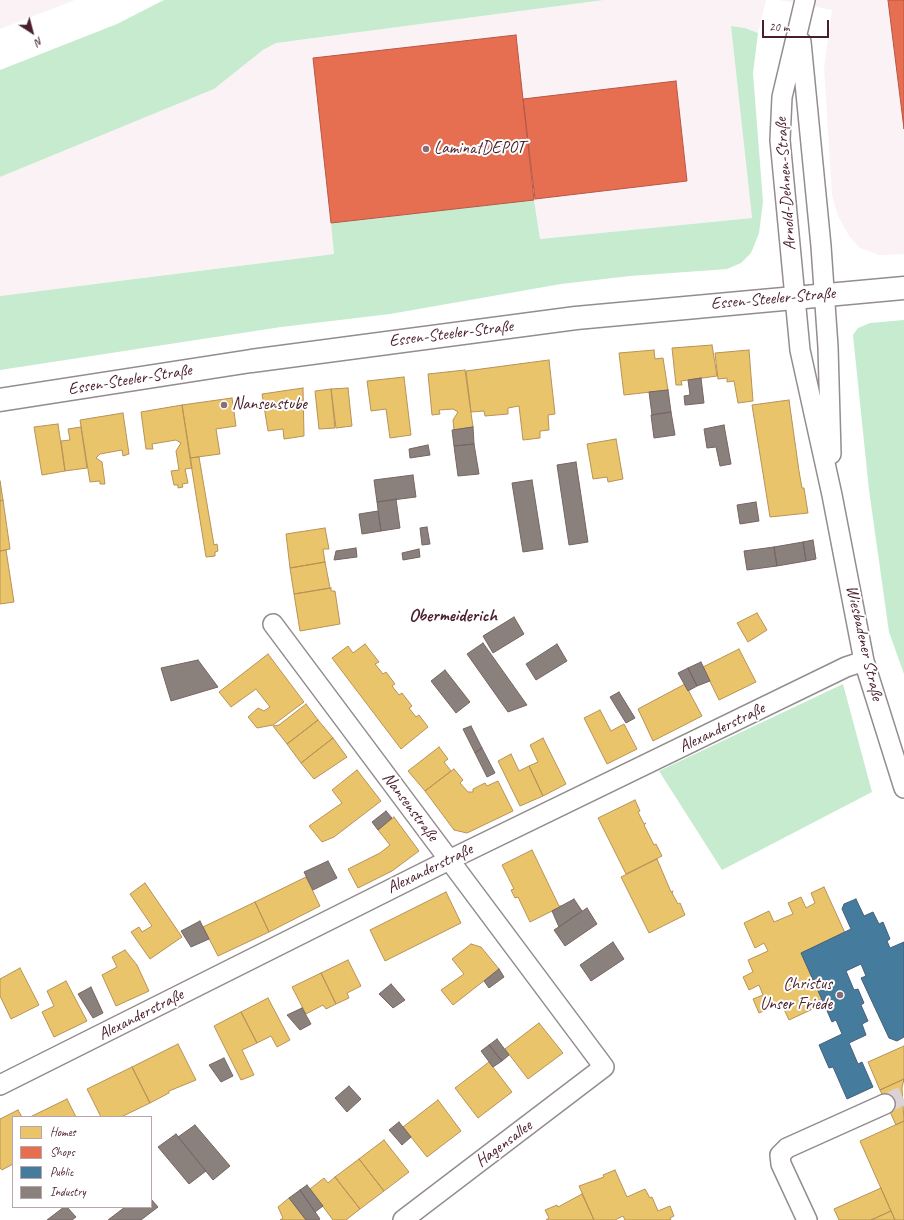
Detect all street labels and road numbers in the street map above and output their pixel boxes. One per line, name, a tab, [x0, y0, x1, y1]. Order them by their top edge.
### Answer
street label: Arnold-Dehnen-Straße	[771, 117, 801, 251]
street label: Essen-Steeler-Straße	[710, 283, 836, 315]
street label: Essen-Steeler-Straße	[388, 316, 514, 352]
street label: Essen-Steeler-Straße	[67, 360, 193, 400]
street label: Wiesbadener Straße	[841, 584, 887, 702]
street label: Alexanderstraße	[676, 698, 768, 758]
street label: Nansenstraße	[377, 769, 443, 845]
street label: Alexanderstraße	[384, 839, 476, 899]
street label: Alexanderstraße	[95, 985, 187, 1045]
street label: Hagensallee	[472, 1116, 536, 1172]

